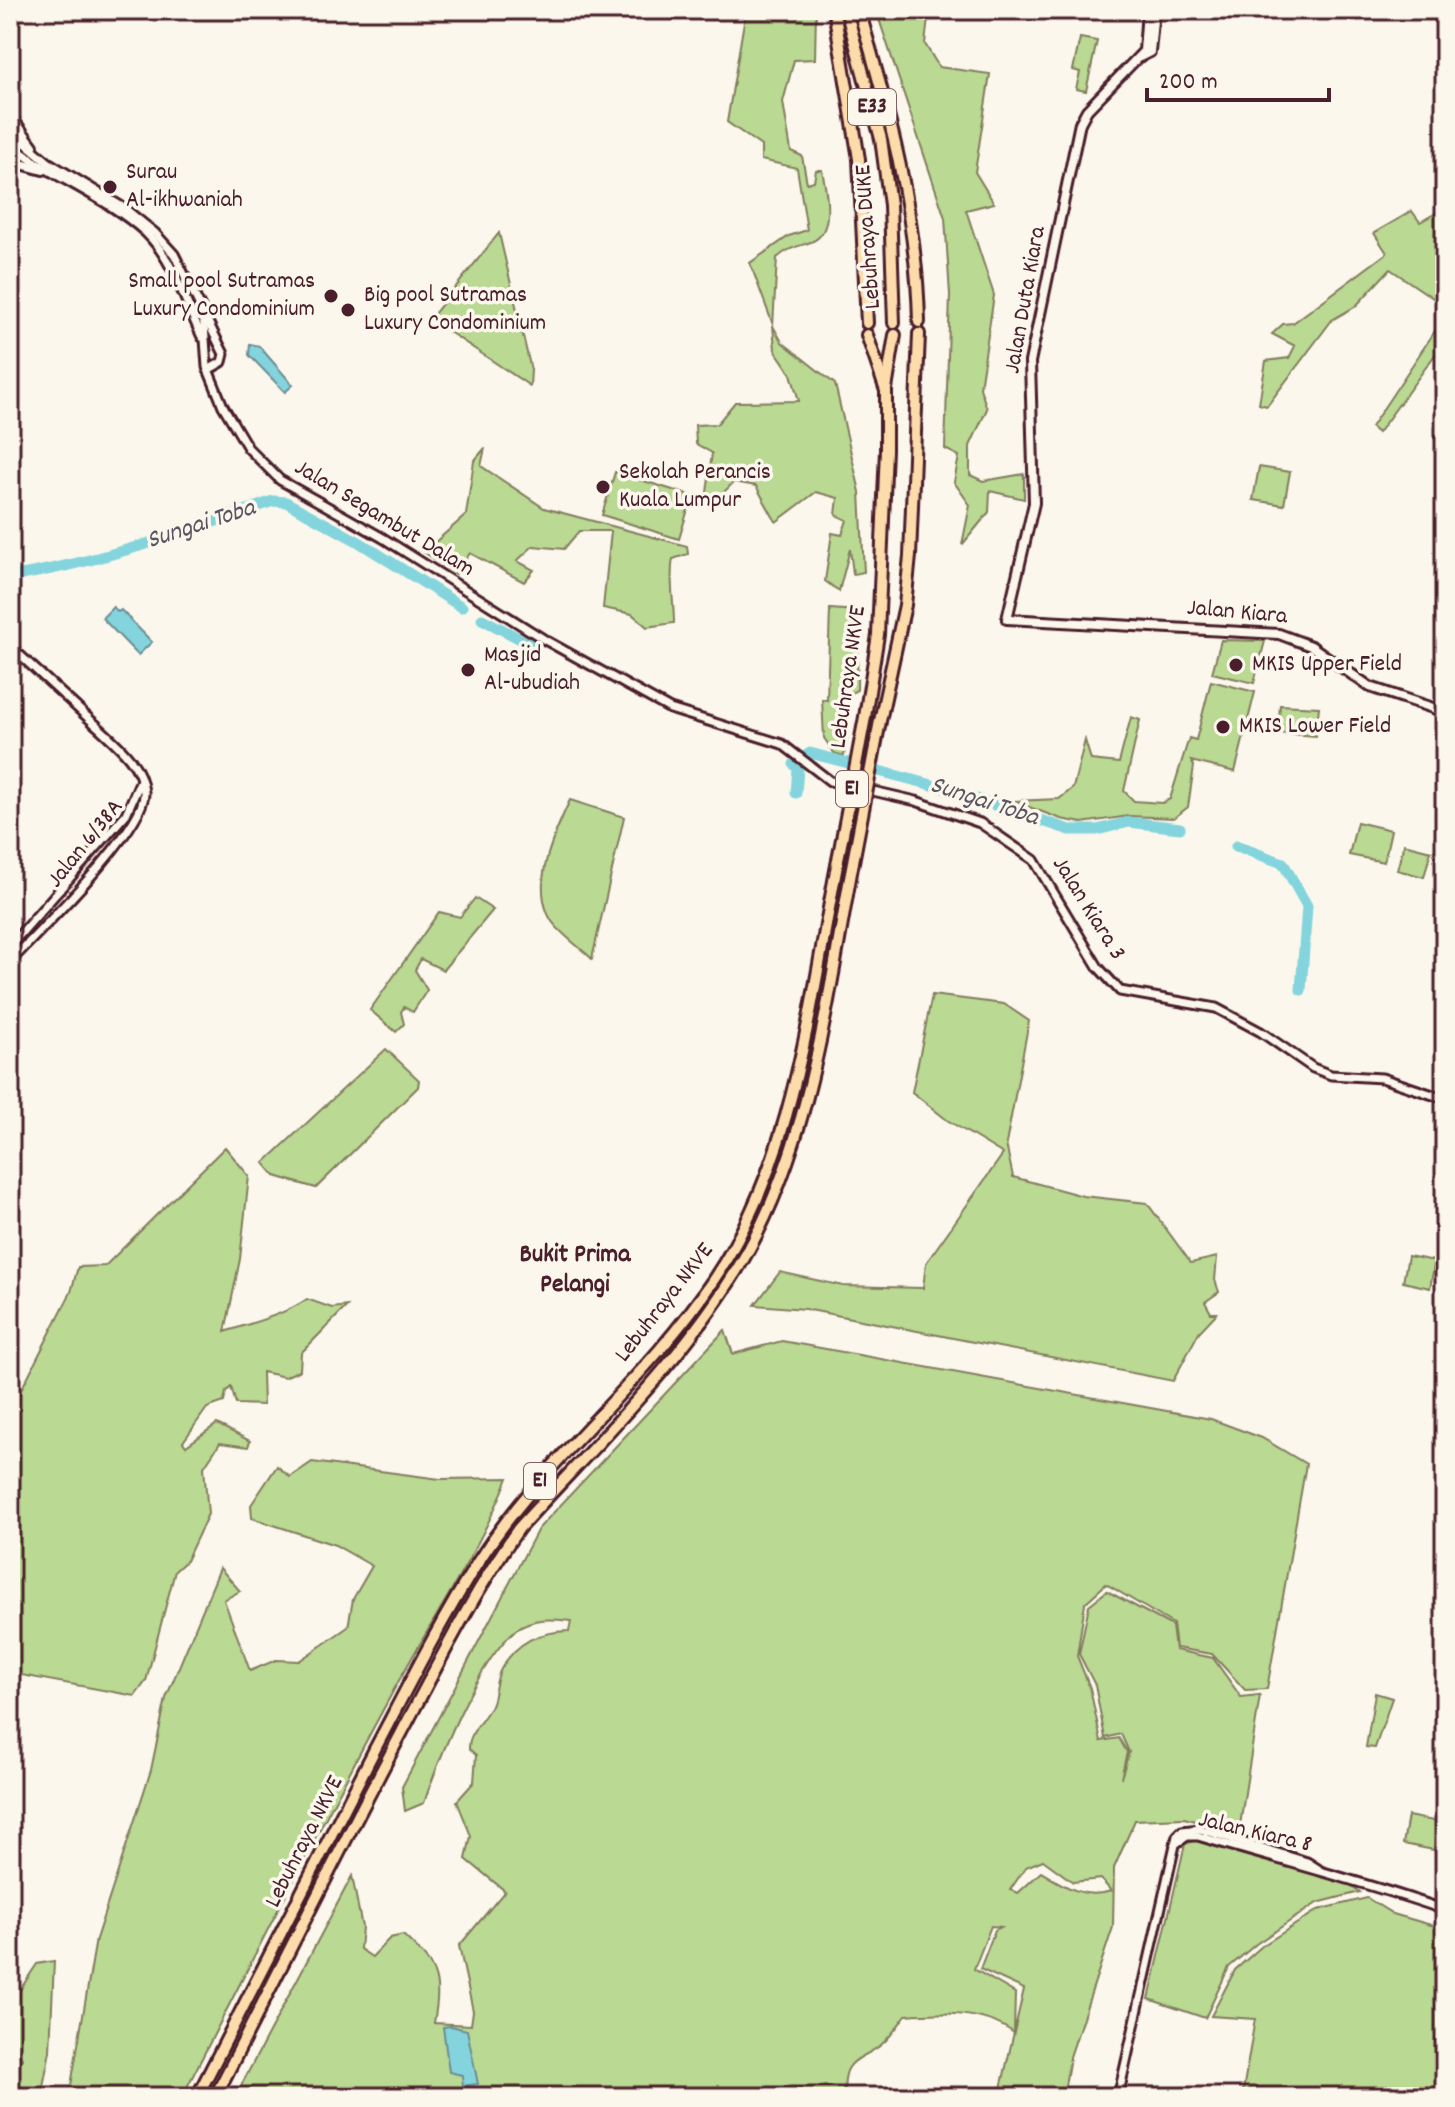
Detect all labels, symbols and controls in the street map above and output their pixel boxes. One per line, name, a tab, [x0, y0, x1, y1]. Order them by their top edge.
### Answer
scale bar	[1147, 52, 1329, 102]
text: 200 m	[1159, 66, 1218, 100]
road number: E33	[848, 89, 896, 125]
place label: Surau Al-ikhwaniah	[126, 156, 243, 218]
street label: Lebuhraya DUKE	[847, 164, 891, 310]
marker: Surau Al-ikhwaniah	[101, 178, 119, 196]
street label: Jalan Duta Kiara	[996, 223, 1056, 376]
place label: Small pool Sutramas Luxury Condominium	[128, 265, 315, 327]
place label: Big pool Sutramas Luxury Condominium	[364, 279, 546, 341]
marker: Small pool Sutramas Luxury Condominium	[322, 287, 340, 305]
marker: Big pool Sutramas Luxury Condominium	[339, 301, 357, 319]
street label: Jalan Segambut Dalam	[287, 452, 481, 586]
place label: Sekolah Perancis Kuala Lumpur	[619, 456, 771, 518]
marker: Sekolah Perancis Kuala Lumpur	[594, 478, 612, 496]
water label: Sungai Toba	[142, 490, 262, 560]
street label: Jalan Kiara	[1185, 592, 1289, 634]
street label: Lebuhraya NKVE	[822, 603, 876, 751]
place label: Masjid Al-ubudiah	[484, 639, 580, 701]
place label: MKIS Upper Field	[1252, 648, 1402, 682]
marker: MKIS Upper Field	[1227, 656, 1245, 674]
marker: Masjid Al-ubudiah	[459, 661, 477, 679]
place label: MKIS Lower Field	[1239, 710, 1391, 744]
marker: MKIS Lower Field	[1214, 718, 1232, 736]
water label: Sungai Toba	[925, 767, 1045, 837]
road number: E1	[836, 771, 868, 807]
street label: Jalan 6/38A	[40, 792, 132, 896]
street label: Jalan Kiara 3	[1043, 851, 1133, 967]
street label: Lebuhraya NKVE	[607, 1236, 723, 1370]
district label: Bukit Prima Pelangi	[520, 1237, 631, 1304]
road number: E1	[524, 1463, 556, 1499]
street label: Lebuhraya NKVE	[257, 1770, 353, 1914]
street label: Jalan Kiara 8	[1195, 1803, 1315, 1863]

